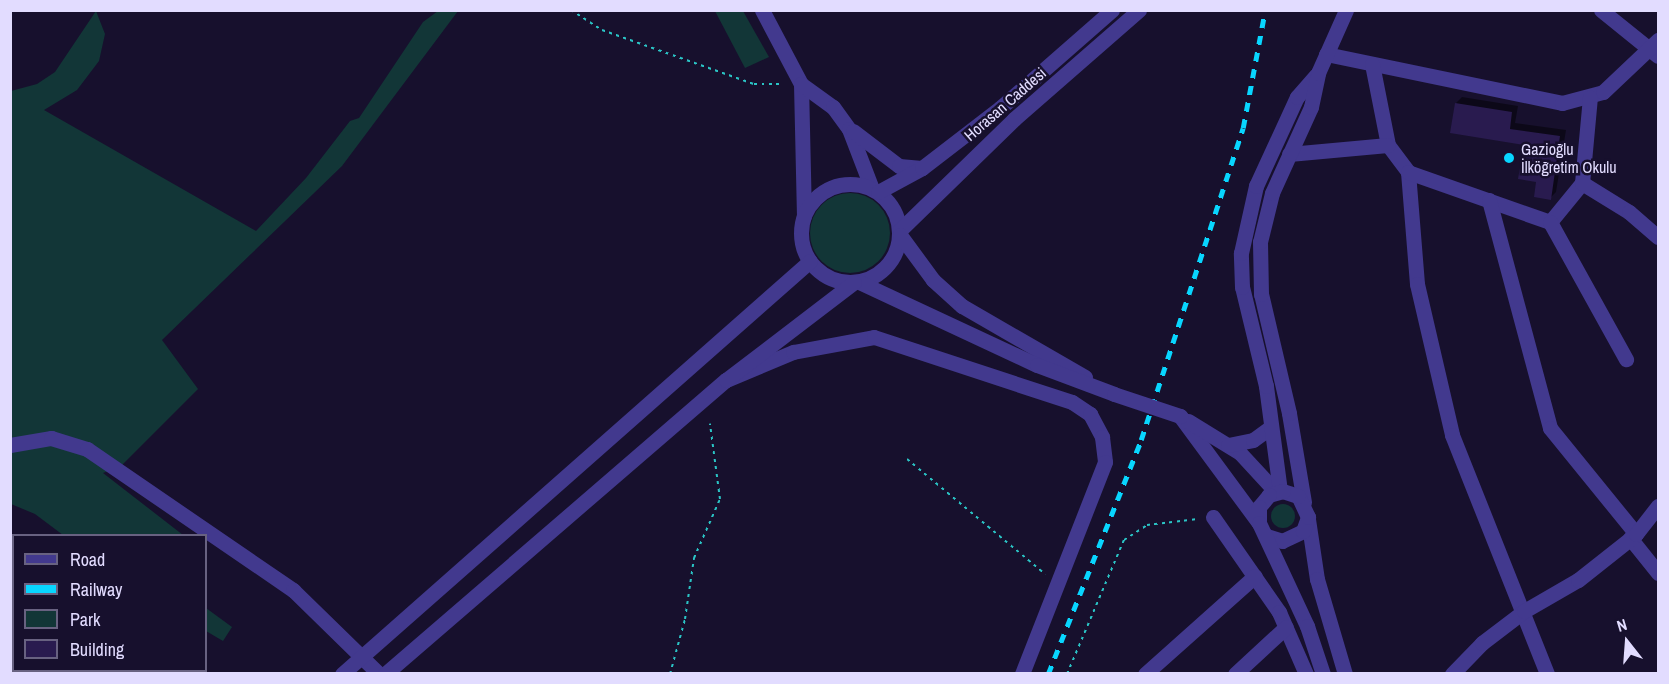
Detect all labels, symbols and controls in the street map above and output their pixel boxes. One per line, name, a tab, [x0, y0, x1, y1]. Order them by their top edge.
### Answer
street label: Horasan Caddesi	[960, 63, 1050, 145]
place label: Gazioğlu İlköğretim Okulu	[1521, 139, 1617, 177]
marker: Gazioğlu İlköğretim Okulu	[1502, 151, 1516, 165]
legend	[12, 534, 207, 672]
text: Road	[70, 547, 105, 572]
text: Railway	[70, 577, 123, 602]
text: Park	[70, 607, 100, 632]
north arrow	[1597, 612, 1657, 672]
text: N	[1614, 613, 1629, 637]
text: Building	[70, 637, 124, 662]

